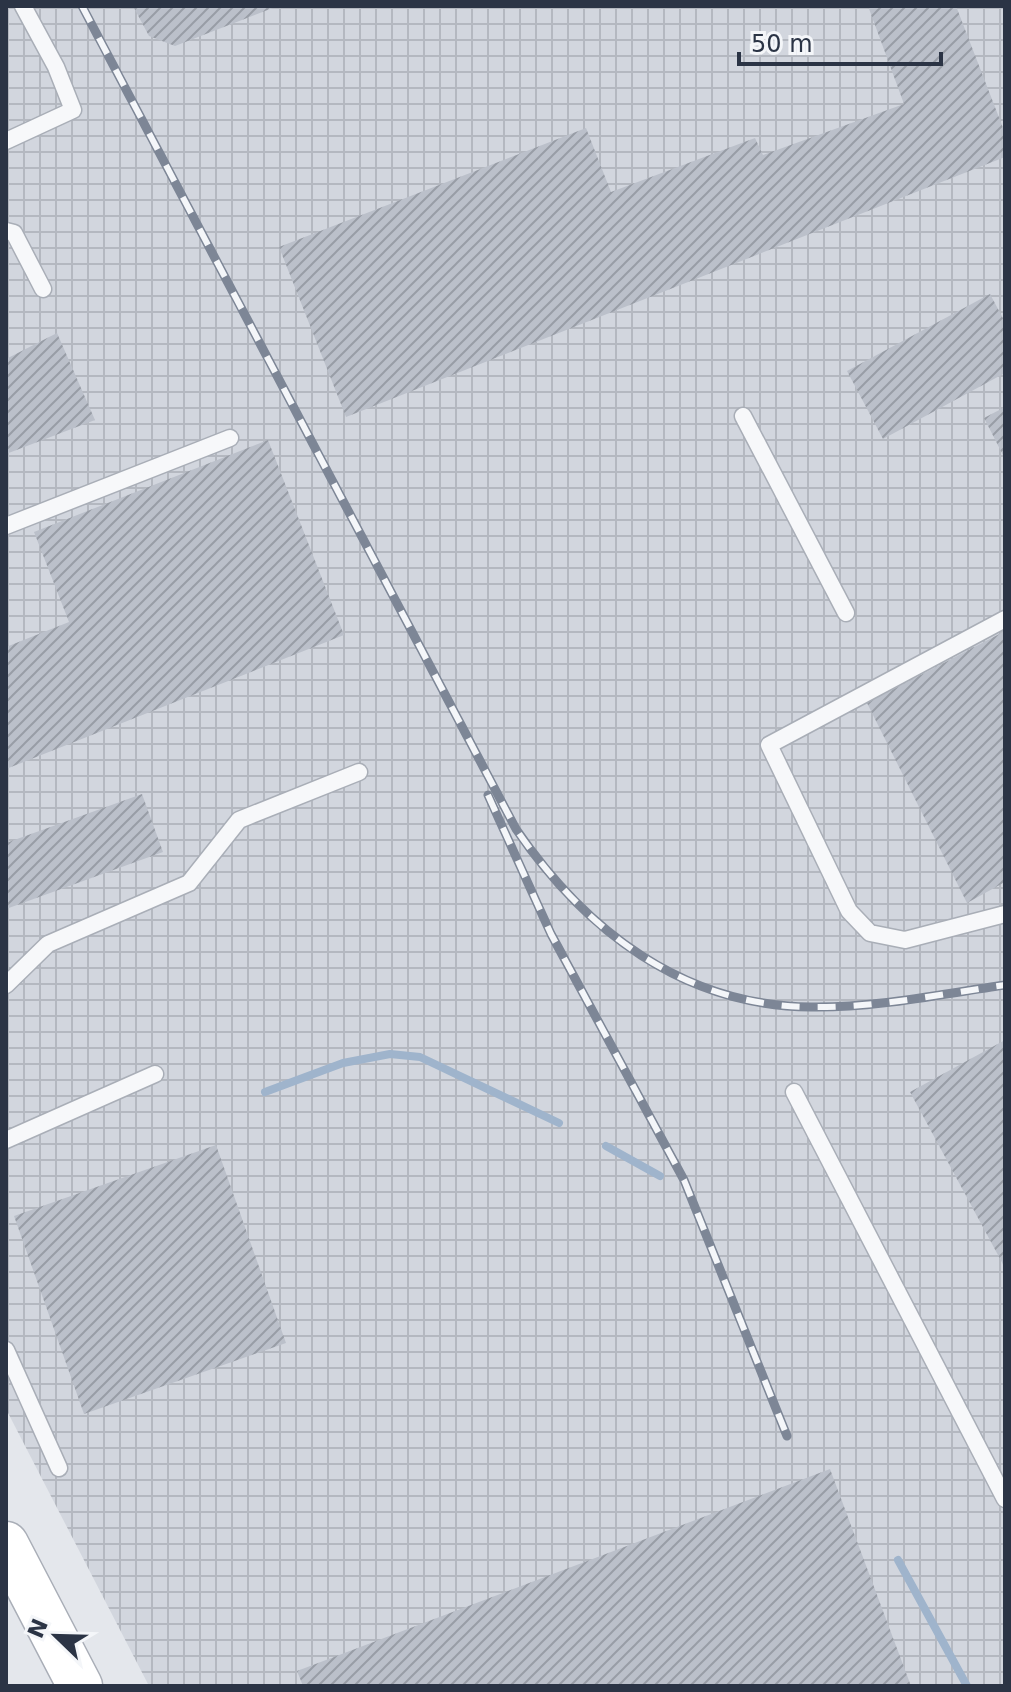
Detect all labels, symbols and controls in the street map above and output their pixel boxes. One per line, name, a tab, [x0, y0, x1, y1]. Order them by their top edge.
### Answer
scale bar	[739, 16, 941, 66]
text: 50 m	[751, 30, 813, 58]
north arrow	[16, 1596, 96, 1676]
text: N	[23, 1615, 53, 1642]

